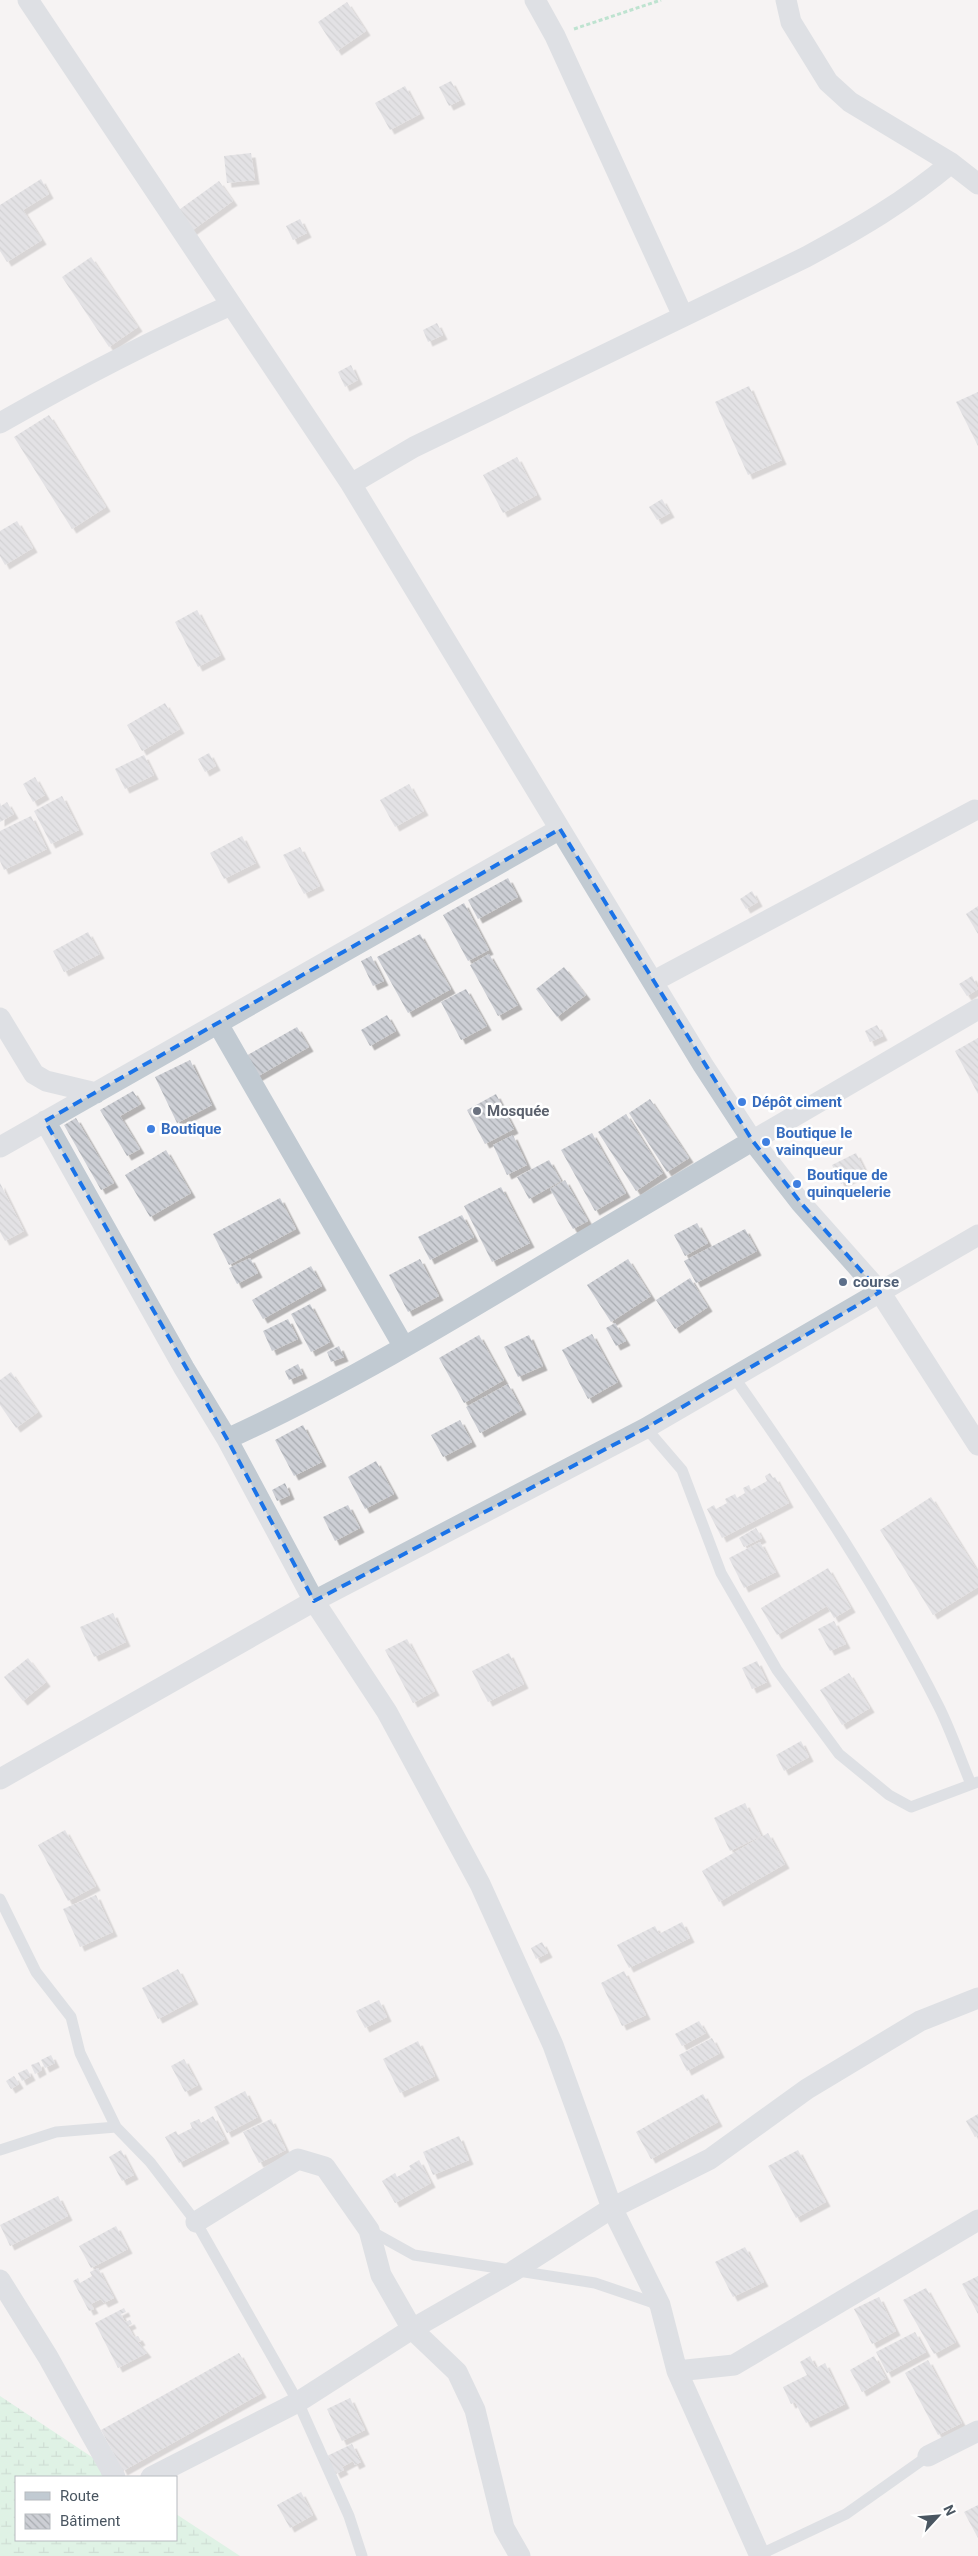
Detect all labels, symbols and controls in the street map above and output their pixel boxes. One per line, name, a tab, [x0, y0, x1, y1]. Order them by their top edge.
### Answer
place label: Dépôt ciment	[752, 1093, 842, 1111]
marker: Dépôt ciment	[736, 1096, 748, 1108]
place label: Mosquée	[487, 1102, 549, 1120]
marker: Mosquée	[471, 1105, 483, 1117]
place label: Boutique	[161, 1120, 221, 1138]
marker: Boutique	[145, 1123, 157, 1135]
place label: Boutique le vainqueur	[776, 1124, 852, 1159]
marker: Boutique le vainqueur	[760, 1136, 772, 1148]
place label: Boutique de quinquelerie	[807, 1166, 891, 1201]
marker: Boutique de quinquelerie	[791, 1178, 803, 1190]
place label: course	[853, 1273, 899, 1291]
marker: course	[837, 1276, 849, 1288]
legend	[15, 2476, 178, 2541]
text: Route	[60, 2487, 99, 2505]
north arrow	[913, 2491, 963, 2541]
text: N	[940, 2502, 959, 2518]
text: Bâtiment	[60, 2512, 120, 2530]

